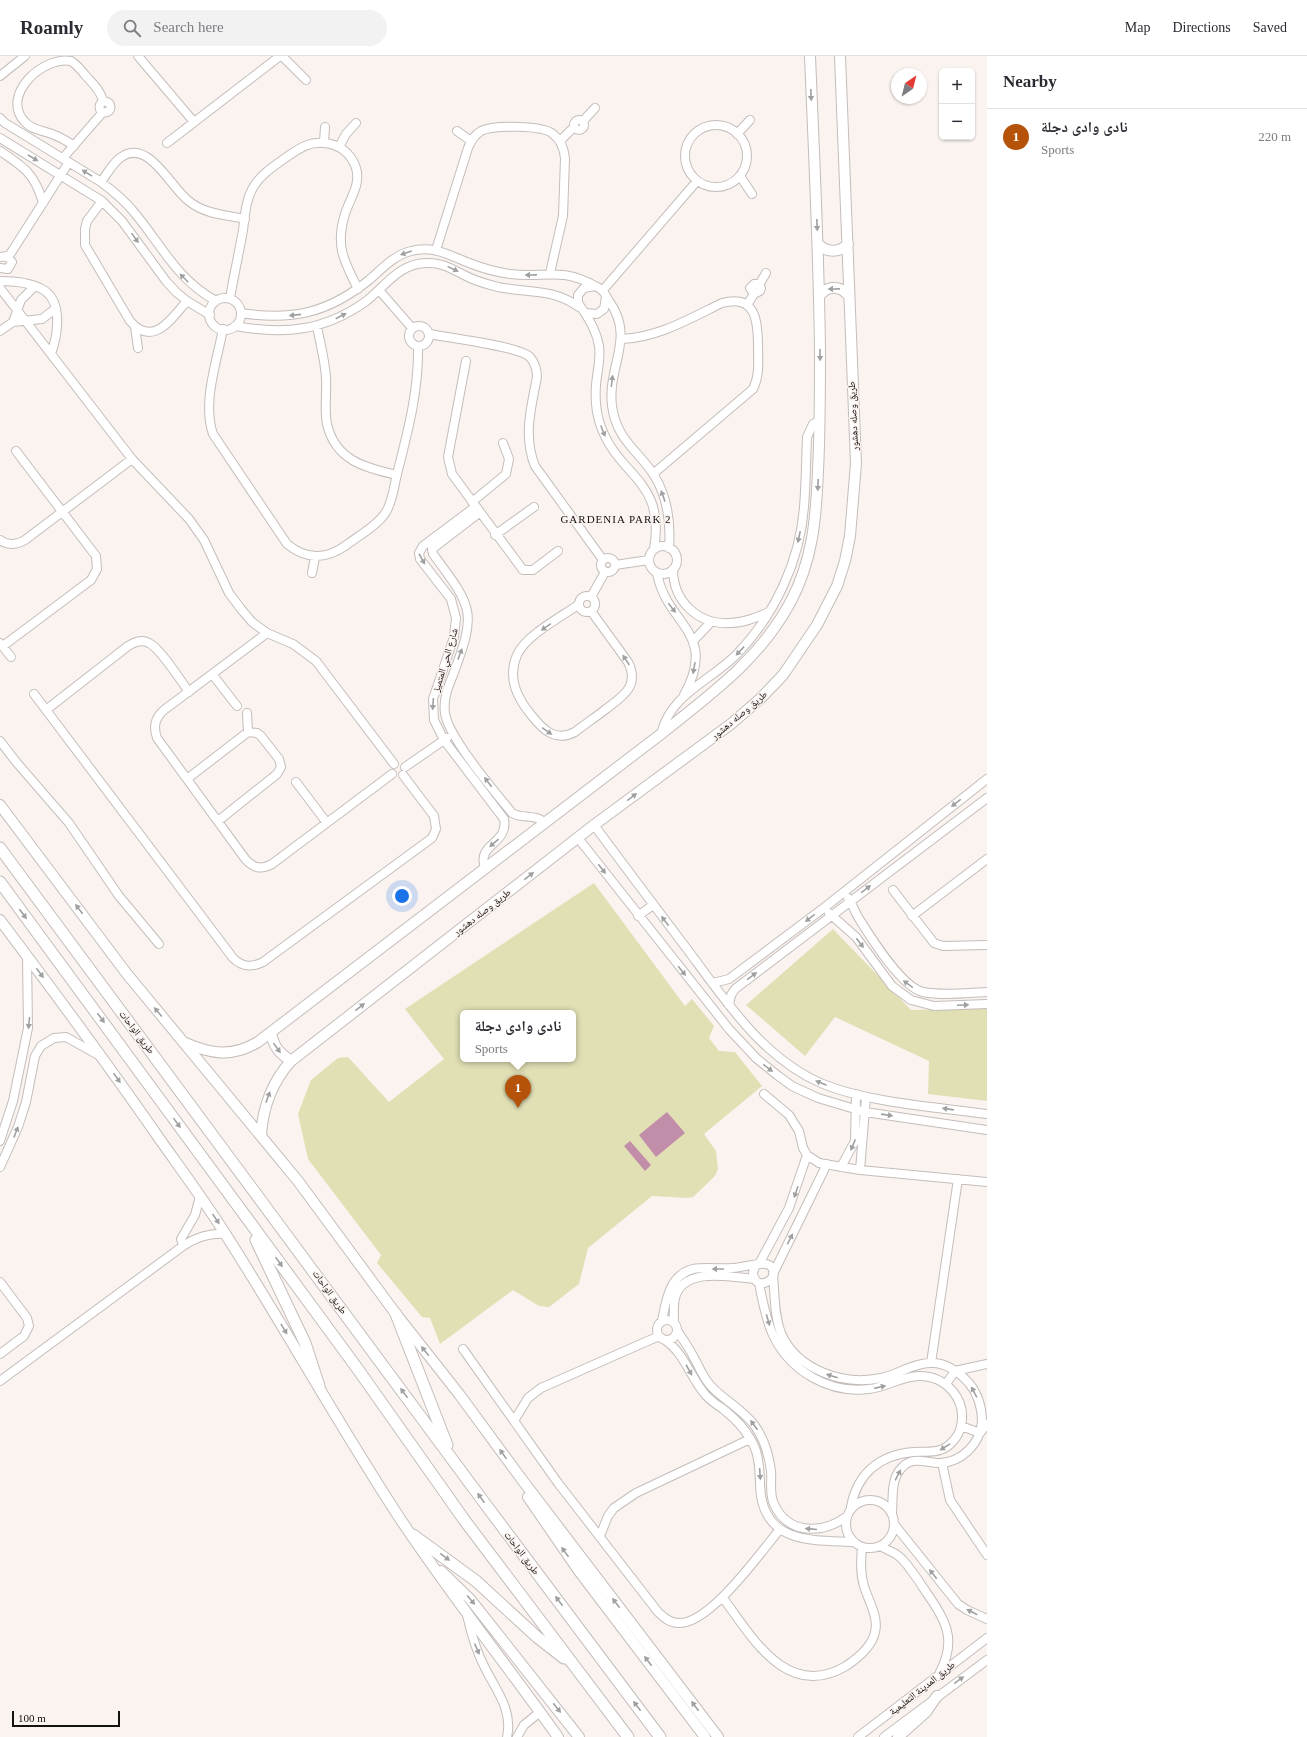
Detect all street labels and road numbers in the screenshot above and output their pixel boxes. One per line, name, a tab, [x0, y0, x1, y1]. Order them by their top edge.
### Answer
street label: طريق وصله دهشور	[846, 381, 861, 452]
street label: شارع الحي المتميز	[430, 626, 462, 695]
street label: طريق وصله دهشور	[708, 688, 770, 743]
street label: طريق وصله دهشور	[450, 886, 514, 939]
street label: طريق الواحات	[116, 1008, 157, 1057]
street label: طريق الواحات	[310, 1268, 350, 1317]
street label: طريق الواحات	[501, 1529, 542, 1578]
street label: طريق المدينة التعليمية	[887, 1659, 958, 1718]

